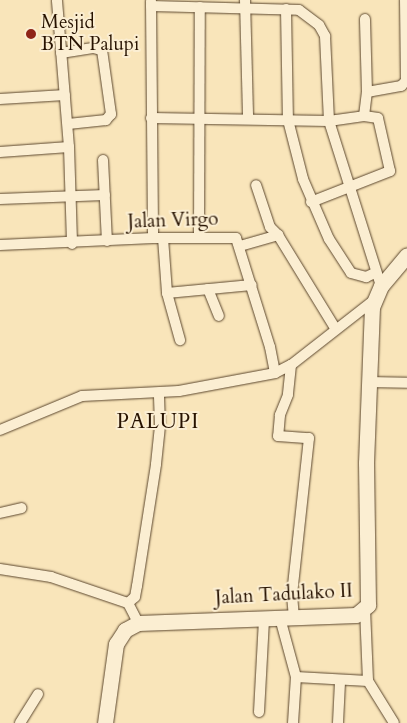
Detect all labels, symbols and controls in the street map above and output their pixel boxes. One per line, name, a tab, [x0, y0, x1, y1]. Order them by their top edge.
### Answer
place label: Mesjid BTN Palupi	[41, 12, 139, 56]
marker: Mesjid BTN Palupi	[25, 28, 37, 40]
street label: Jalan Virgo	[127, 208, 219, 234]
district label: PALUPI	[116, 409, 200, 435]
street label: Jalan Tadulako II	[215, 580, 353, 610]

